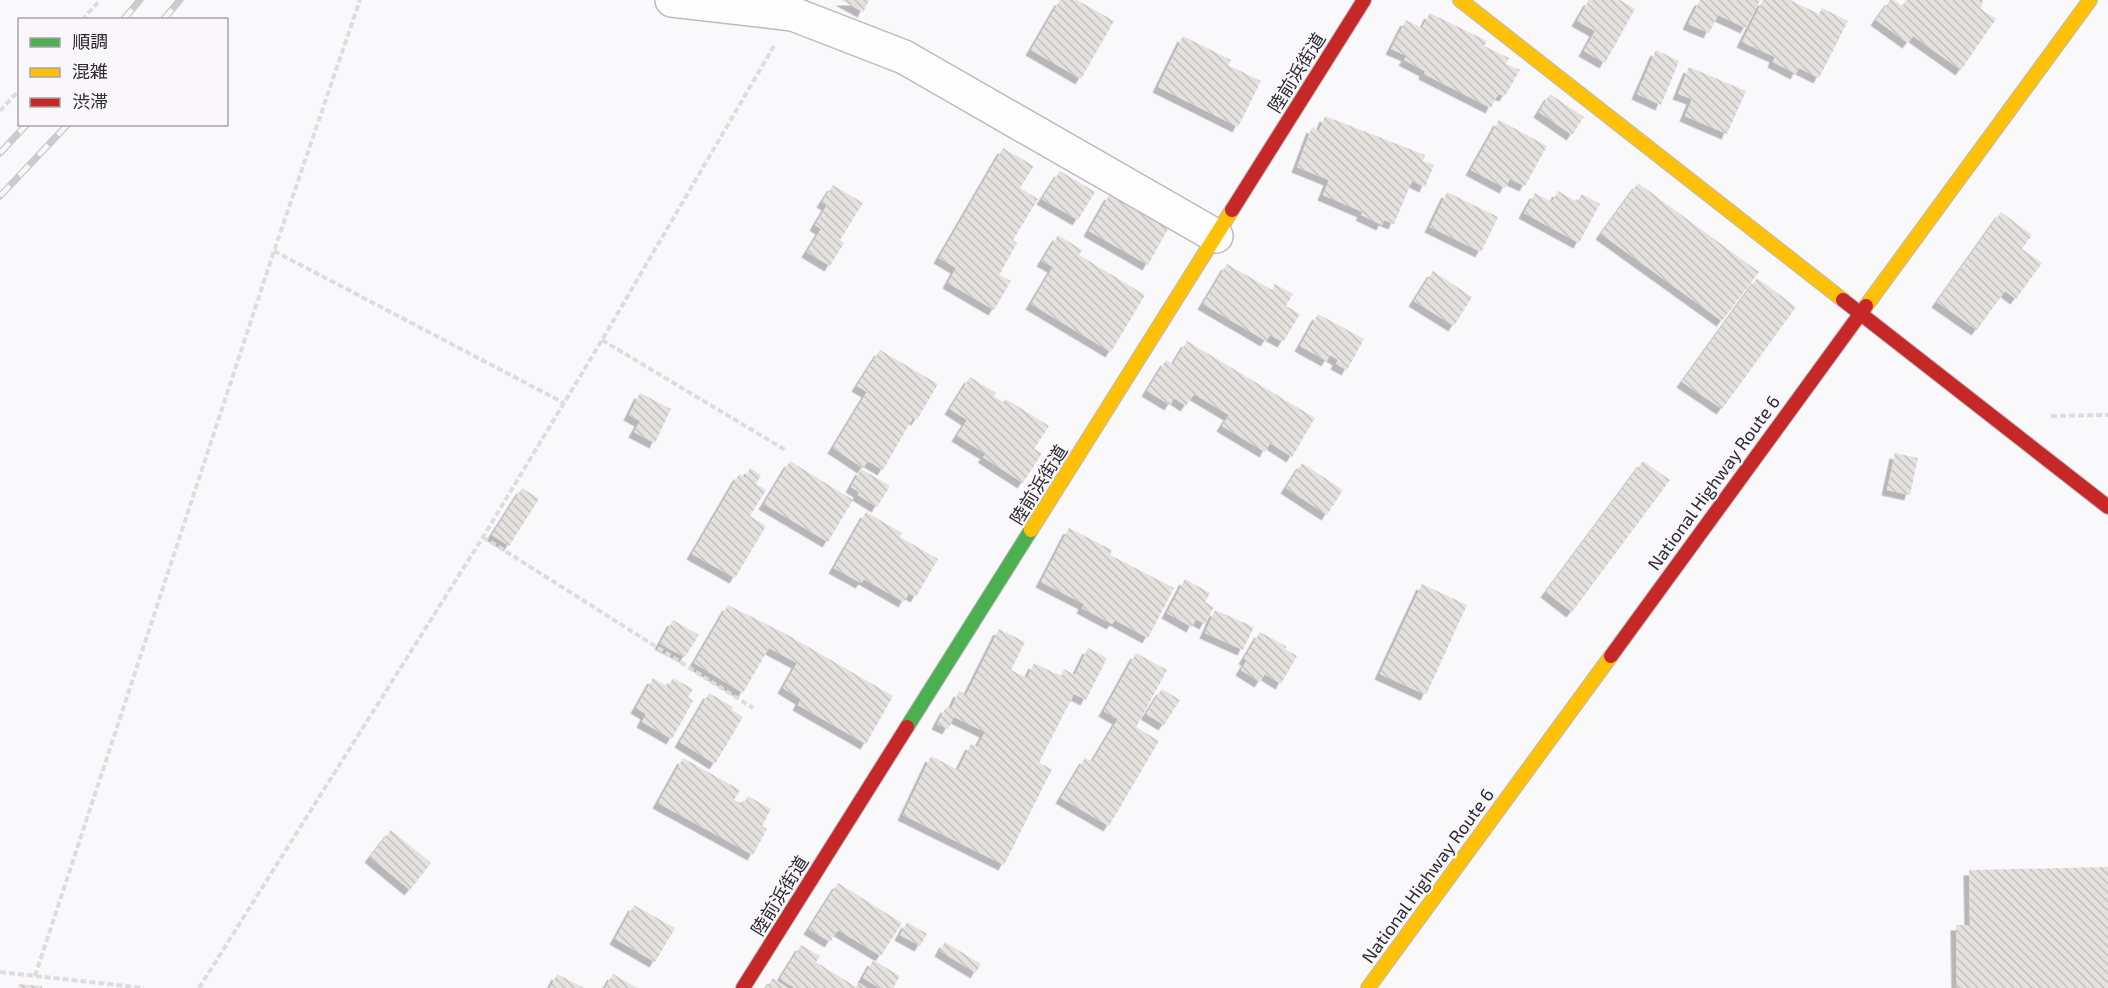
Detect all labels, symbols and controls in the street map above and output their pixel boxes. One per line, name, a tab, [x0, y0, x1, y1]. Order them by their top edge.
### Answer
legend	[18, 18, 228, 126]
street label: 陸前浜街道	[1263, 28, 1329, 116]
text: 順調	[72, 30, 108, 52]
text: 混雑	[72, 60, 108, 82]
text: 渋滞	[72, 90, 108, 112]
street label: National Highway Route 6	[1642, 391, 1784, 574]
street label: 陸前浜街道	[1005, 440, 1071, 528]
street label: National Highway Route 6	[1356, 784, 1498, 967]
street label: 陸前浜街道	[746, 851, 812, 939]

